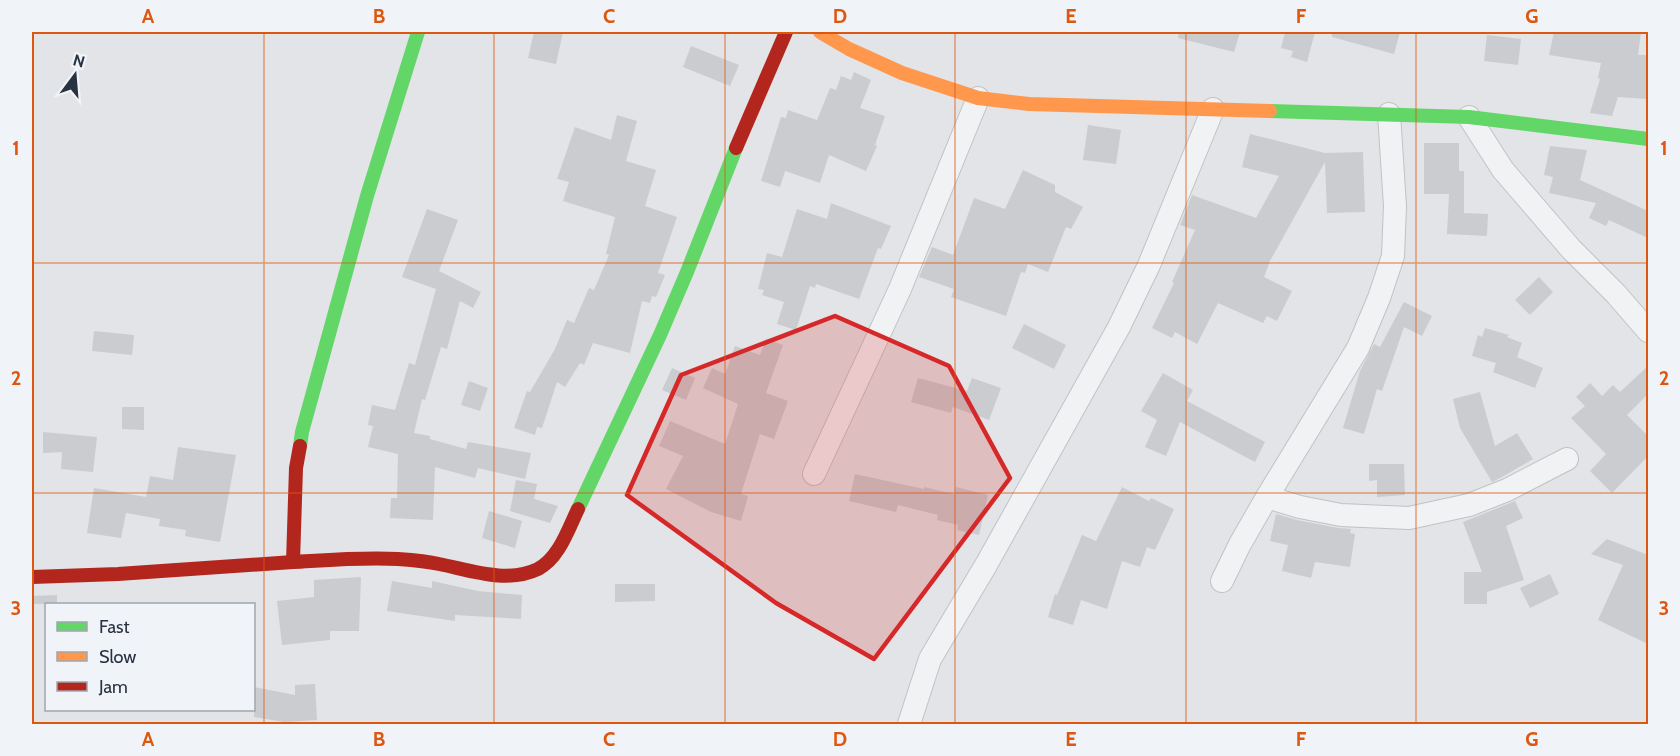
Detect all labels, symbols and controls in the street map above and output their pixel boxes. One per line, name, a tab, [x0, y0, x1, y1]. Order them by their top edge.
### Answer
text: A	[142, 4, 155, 28]
text: B	[373, 4, 385, 28]
text: C	[603, 4, 615, 28]
text: D	[833, 4, 847, 28]
text: E	[1065, 4, 1077, 28]
text: F	[1296, 4, 1307, 28]
text: G	[1525, 4, 1539, 28]
north arrow	[45, 45, 105, 105]
text: N	[71, 50, 87, 72]
text: 1	[12, 136, 20, 160]
text: 1	[1660, 136, 1668, 160]
text: 2	[11, 366, 21, 390]
text: 2	[1659, 366, 1669, 390]
text: 3	[11, 596, 21, 620]
text: 3	[1659, 596, 1669, 620]
legend	[45, 603, 255, 711]
text: Fast	[99, 616, 130, 638]
text: Slow	[99, 646, 136, 668]
text: Jam	[98, 676, 128, 698]
text: A	[142, 727, 155, 751]
text: B	[373, 727, 385, 751]
text: C	[603, 727, 615, 751]
text: D	[833, 727, 847, 751]
text: E	[1065, 727, 1077, 751]
text: F	[1296, 727, 1307, 751]
text: G	[1525, 727, 1539, 751]

